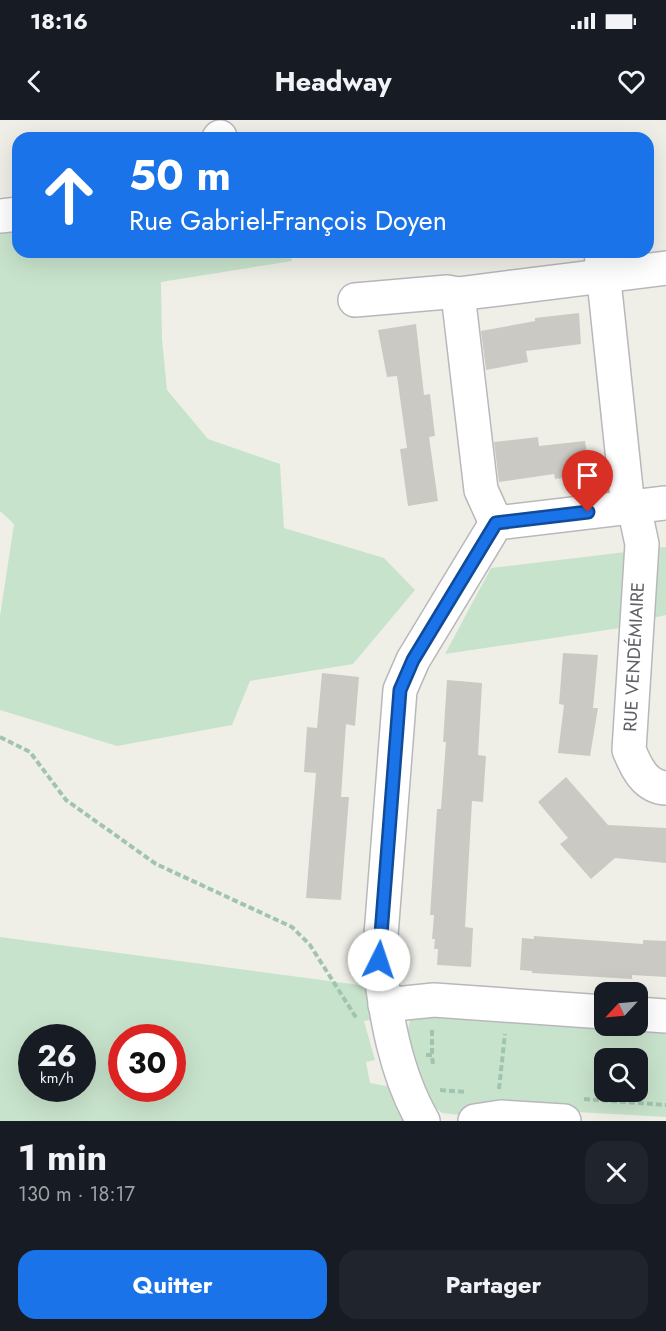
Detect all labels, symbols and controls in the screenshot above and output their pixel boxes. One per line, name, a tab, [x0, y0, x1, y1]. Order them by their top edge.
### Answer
text: 18:16	[30, 5, 88, 37]
text: Headway	[275, 62, 391, 101]
icon: back	[18, 65, 51, 98]
icon: heart	[615, 65, 648, 98]
text: 50 m	[129, 145, 231, 206]
icon: ahead	[30, 156, 108, 234]
text: Rue Gabriel-François Doyen	[129, 201, 447, 240]
pin	[562, 450, 613, 512]
icon: arrive	[571, 459, 604, 492]
street label: RUE VENDÉMIAIRE	[617, 582, 651, 732]
position arrow	[347, 928, 411, 992]
north arrow	[594, 982, 648, 1036]
map controls	[594, 982, 648, 1102]
speed limit sign: 30	[108, 1024, 186, 1102]
text: 26	[37, 1034, 77, 1077]
button: search	[594, 1048, 648, 1102]
text: km/h	[40, 1067, 74, 1089]
text: 1 min	[18, 1131, 107, 1183]
button: close	[585, 1141, 648, 1204]
text: 130 m · 18:17	[18, 1180, 135, 1209]
button: Quitter	[18, 1250, 327, 1319]
button: Partager	[339, 1250, 648, 1319]

